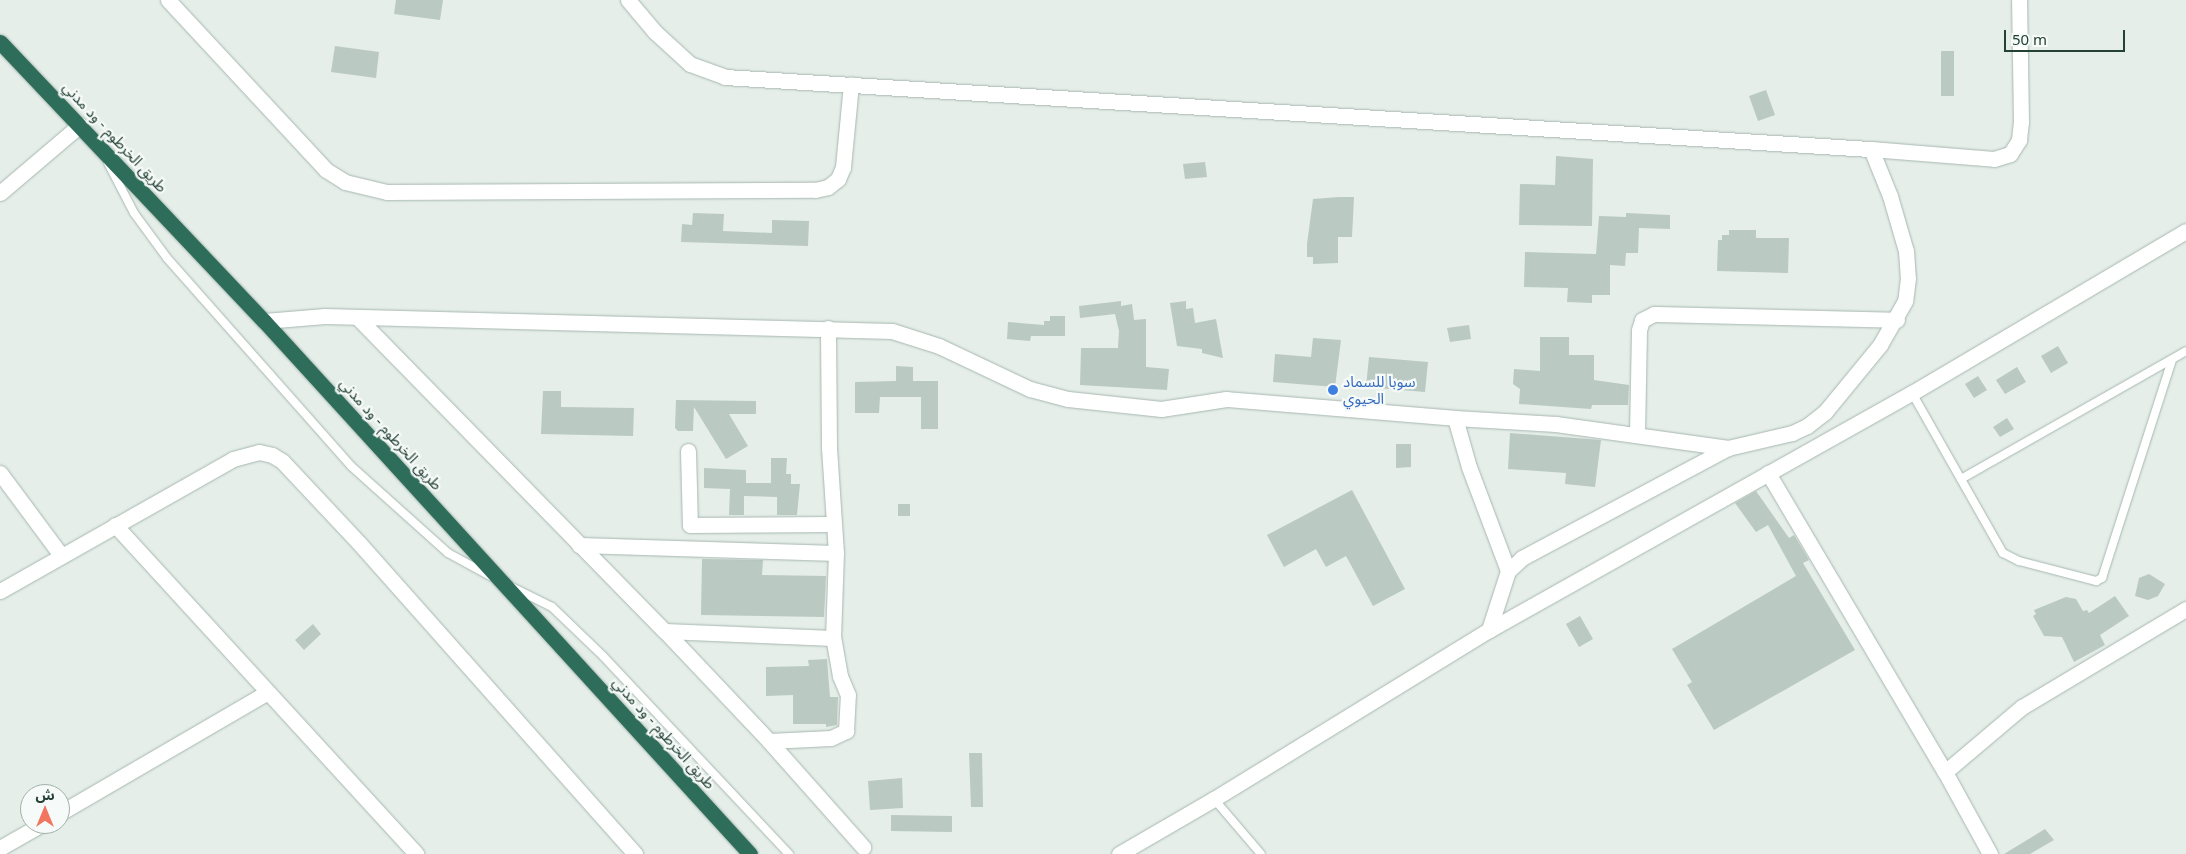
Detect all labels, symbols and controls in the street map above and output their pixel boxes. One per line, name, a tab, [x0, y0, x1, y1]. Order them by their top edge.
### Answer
scale bar	[2006, 20, 2127, 52]
text: 50 m	[2012, 29, 2047, 49]
street label: طريق الخرطوم - ود مدني	[59, 78, 171, 196]
place label: سوبا للسماد الحيوي	[1343, 372, 1415, 407]
street label: طريق الخرطوم - ود مدني	[336, 374, 446, 494]
marker: سوبا للسماد الحيوي	[1327, 384, 1339, 396]
street label: طريق الخرطوم - ود مدني	[609, 673, 719, 793]
north arrow	[20, 784, 70, 834]
text: ش	[35, 785, 55, 804]

